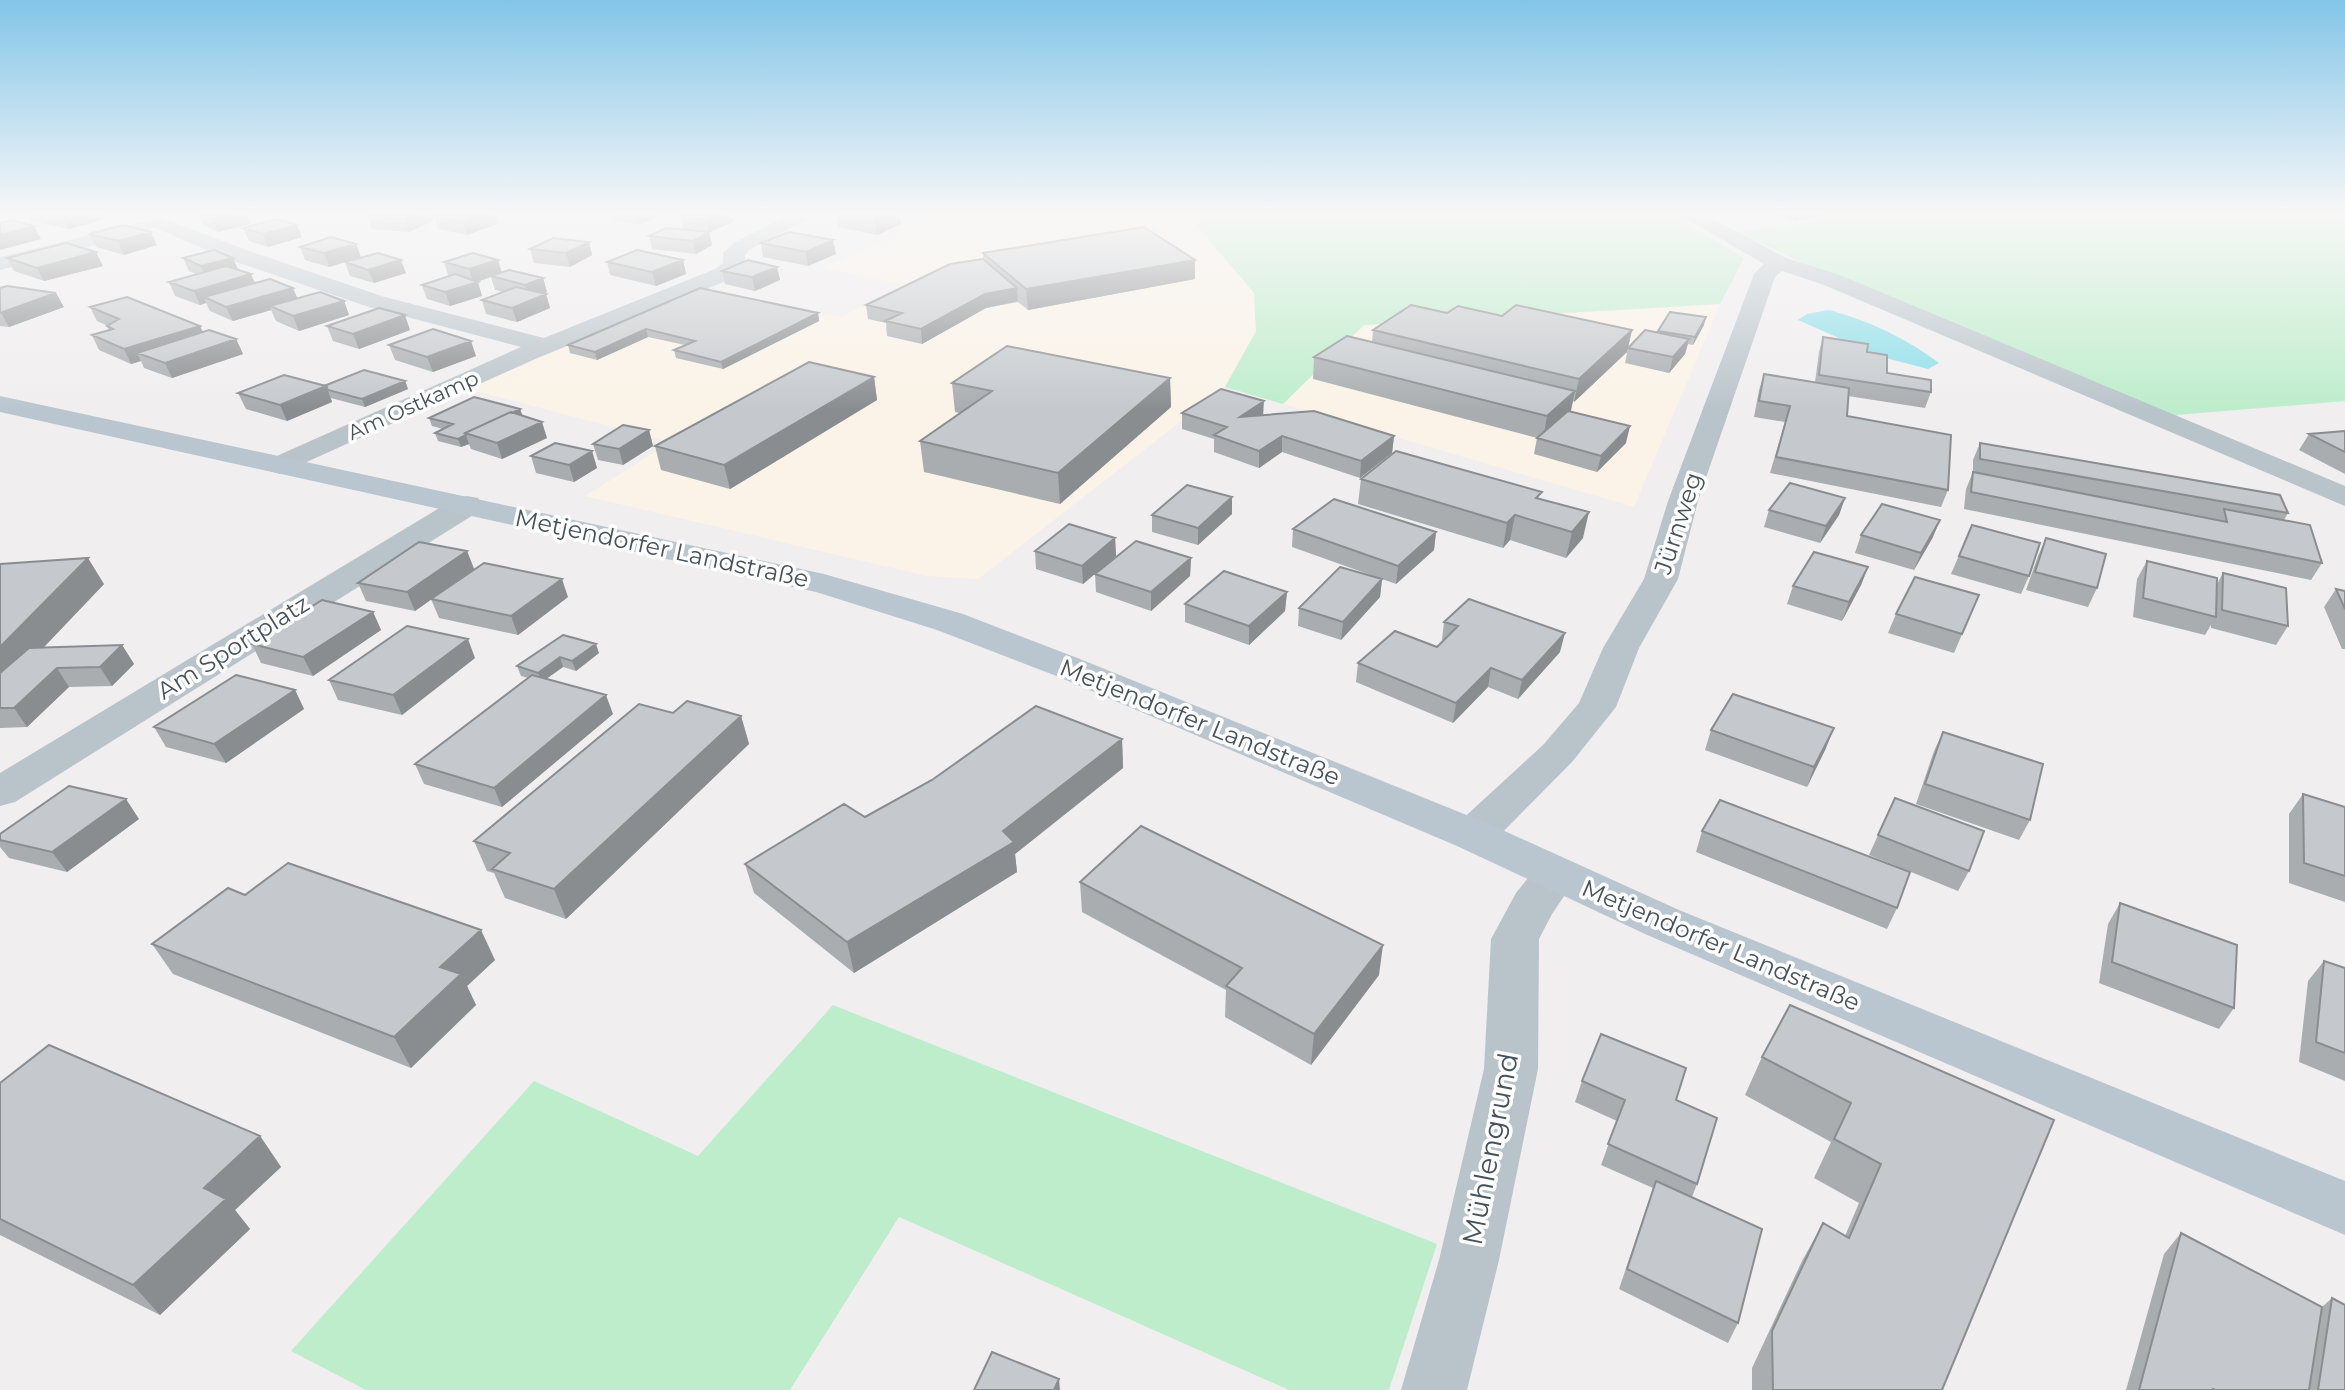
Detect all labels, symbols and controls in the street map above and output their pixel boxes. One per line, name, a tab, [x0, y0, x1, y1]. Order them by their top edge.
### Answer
street label: Am Ostkamp	[344, 365, 482, 445]
street label: Jürnweg	[1648, 468, 1708, 578]
street label: Metjendorfer Landstraße	[513, 503, 811, 593]
street label: Am Sportplatz	[152, 589, 314, 705]
street label: Metjendorfer Landstraße	[1056, 652, 1344, 792]
street label: Metjendorfer Landstraße	[1578, 873, 1864, 1017]
street label: Mühlengrund	[1455, 1050, 1525, 1248]

